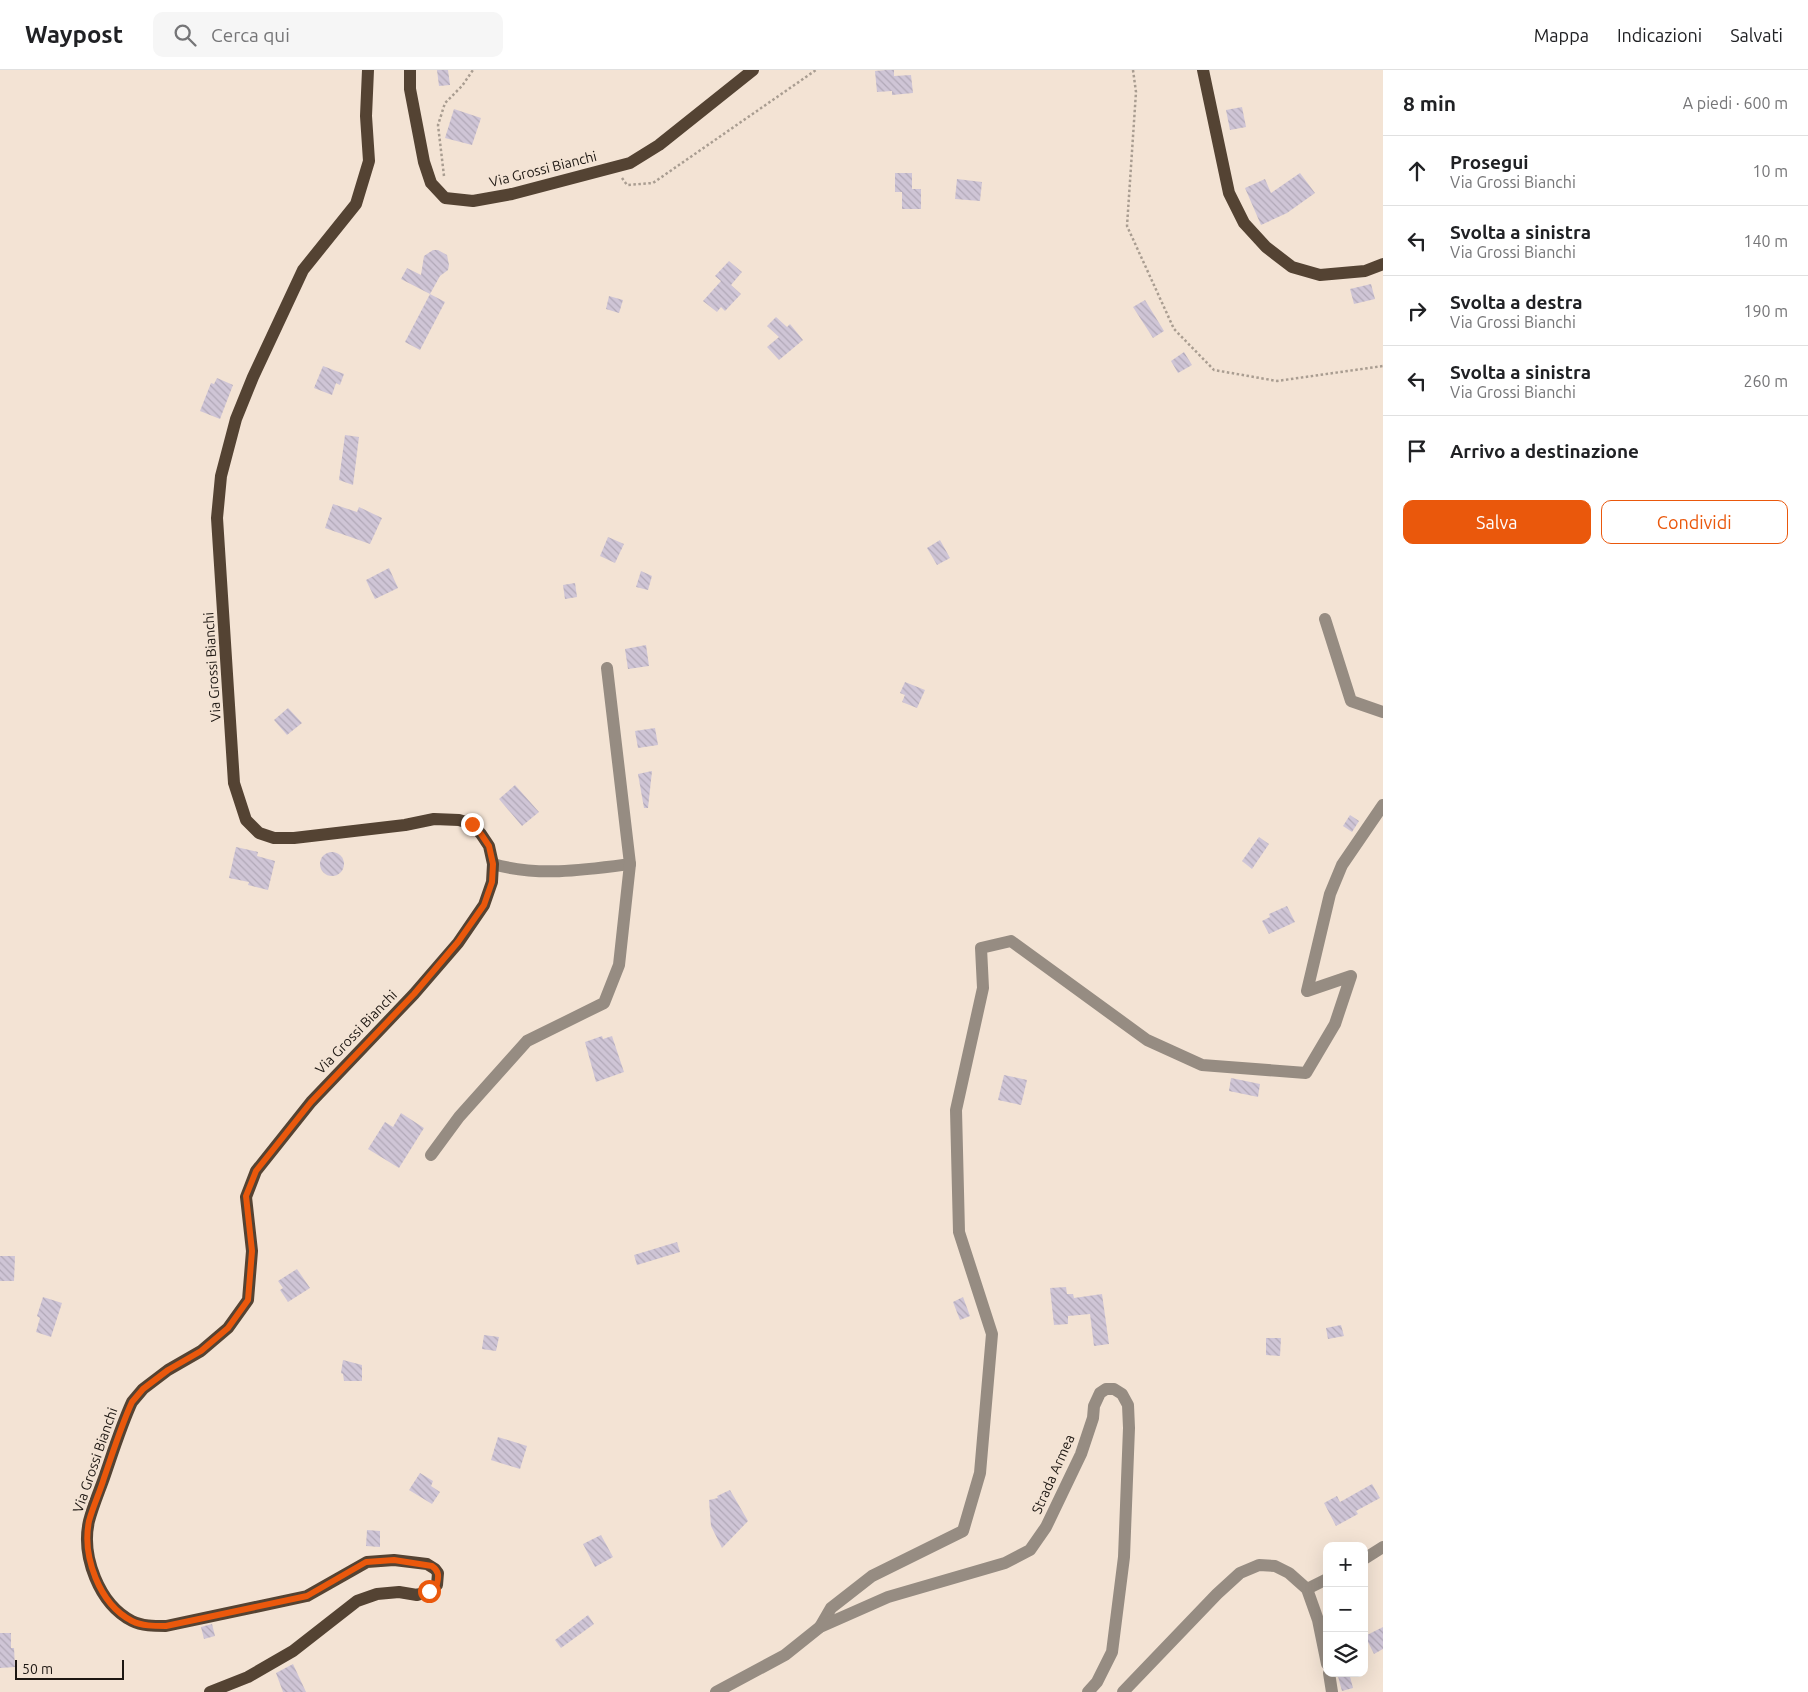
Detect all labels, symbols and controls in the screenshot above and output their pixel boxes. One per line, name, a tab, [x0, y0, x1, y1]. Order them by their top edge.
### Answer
search box	[153, 12, 503, 57]
text: Waypost	[25, 21, 123, 48]
icon: search	[171, 21, 199, 49]
text: Cerca qui	[211, 24, 290, 46]
text: Mappa	[1534, 25, 1589, 45]
text: Indicazioni	[1617, 25, 1702, 45]
text: Salvati	[1730, 25, 1783, 45]
text: 8 min	[1403, 91, 1456, 115]
text: A piedi · 600 m	[1683, 94, 1788, 112]
street label: Via Grossi Bianchi	[488, 148, 598, 190]
text: Prosegui	[1450, 151, 1529, 173]
icon: ahead	[1403, 157, 1431, 185]
text: 10 m	[1752, 162, 1788, 180]
text: Via Grossi Bianchi	[1450, 173, 1576, 191]
text: Svolta a sinistra	[1450, 221, 1591, 243]
icon: left	[1403, 227, 1431, 255]
text: 140 m	[1743, 232, 1788, 250]
text: Via Grossi Bianchi	[1450, 243, 1576, 261]
text: Svolta a destra	[1450, 291, 1583, 313]
icon: right	[1403, 297, 1431, 325]
text: 190 m	[1743, 302, 1788, 320]
text: Via Grossi Bianchi	[1450, 313, 1576, 331]
text: Svolta a sinistra	[1450, 361, 1591, 383]
icon: left	[1403, 367, 1431, 395]
text: 260 m	[1743, 372, 1788, 390]
text: Via Grossi Bianchi	[1450, 383, 1576, 401]
icon: arrive	[1403, 437, 1431, 465]
text: Arrivo a destinazione	[1450, 440, 1639, 462]
button: Salva	[1403, 500, 1591, 544]
button: Condividi	[1601, 500, 1788, 544]
street label: Via Grossi Bianchi	[200, 612, 224, 722]
route end	[461, 813, 484, 836]
street label: Via Grossi Bianchi	[312, 987, 400, 1077]
street label: Via Grossi Bianchi	[70, 1405, 120, 1515]
street label: Strada Armea	[1028, 1432, 1078, 1516]
map controls	[1323, 1542, 1368, 1677]
button: +	[1323, 1542, 1368, 1587]
route start	[418, 1580, 441, 1603]
button: −	[1323, 1587, 1368, 1632]
button: layers	[1323, 1632, 1368, 1677]
scale bar	[15, 1657, 124, 1680]
text: 50 m	[22, 1661, 53, 1677]

